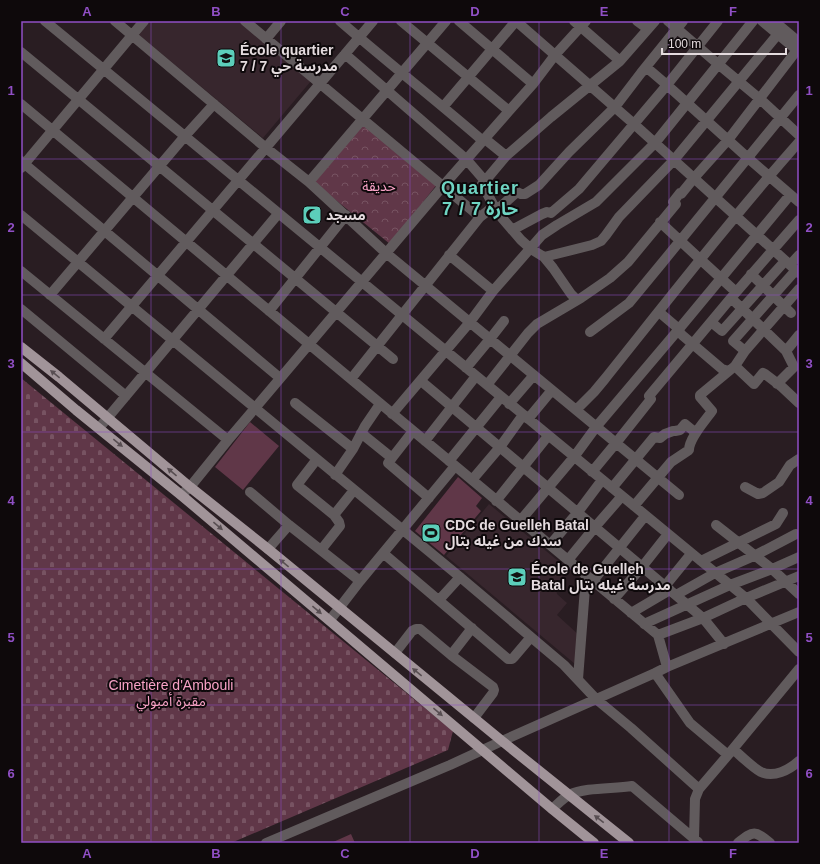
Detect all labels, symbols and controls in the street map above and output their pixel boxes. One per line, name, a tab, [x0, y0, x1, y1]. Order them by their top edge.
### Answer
text: A	[82, 4, 92, 19]
text: B	[211, 4, 221, 19]
text: C	[340, 4, 350, 19]
text: D	[470, 4, 480, 19]
text: E	[600, 4, 609, 19]
text: F	[729, 4, 737, 19]
scale bar	[662, 30, 786, 56]
text: 100 m	[668, 37, 701, 51]
place label: École quartier 7 / مدرسة حي 7	[240, 42, 338, 77]
school or university icon: École quartier 7 / مدرسة حي 7	[215, 47, 237, 69]
text: 1	[7, 83, 15, 98]
text: 1	[805, 83, 813, 98]
park label: حديقة	[362, 178, 396, 194]
district label: Quartier 7 / حارة 7	[441, 178, 519, 220]
mosque icon: مسجد	[301, 204, 323, 226]
place label: مسجد	[326, 207, 366, 223]
text: 2	[7, 220, 15, 235]
text: 2	[805, 220, 813, 235]
text: 3	[7, 356, 15, 371]
text: 3	[805, 356, 813, 371]
one-way arrow	[49, 369, 60, 378]
one-way arrow	[112, 439, 123, 447]
one-way arrow	[167, 468, 178, 477]
text: 4	[7, 493, 15, 508]
text: 4	[805, 493, 813, 508]
place label: CDC de Guelleh Batal سدك من غيله بتال	[445, 517, 589, 550]
one-way arrow	[213, 521, 223, 530]
sports icon: CDC de Guelleh Batal سدك من غيله بتال	[420, 522, 442, 544]
one-way arrow	[279, 558, 290, 567]
place label: École de Guelleh Batal مدرسة غيله بتال	[531, 561, 671, 594]
school or university icon: École de Guelleh Batal مدرسة غيله بتال	[506, 566, 528, 588]
one-way arrow	[312, 605, 323, 614]
text: 5	[7, 630, 15, 645]
text: 5	[805, 630, 813, 645]
one-way arrow	[412, 667, 423, 676]
park label: Cimetière d'Ambouli مقبرة أمبولي	[109, 677, 233, 712]
one-way arrow	[432, 707, 443, 716]
text: 6	[7, 766, 15, 781]
text: 6	[805, 766, 813, 781]
one-way arrow	[593, 814, 604, 823]
text: A	[82, 846, 92, 861]
text: B	[211, 846, 221, 861]
text: C	[340, 846, 350, 861]
text: D	[470, 846, 480, 861]
text: E	[600, 846, 609, 861]
text: F	[729, 846, 737, 861]

